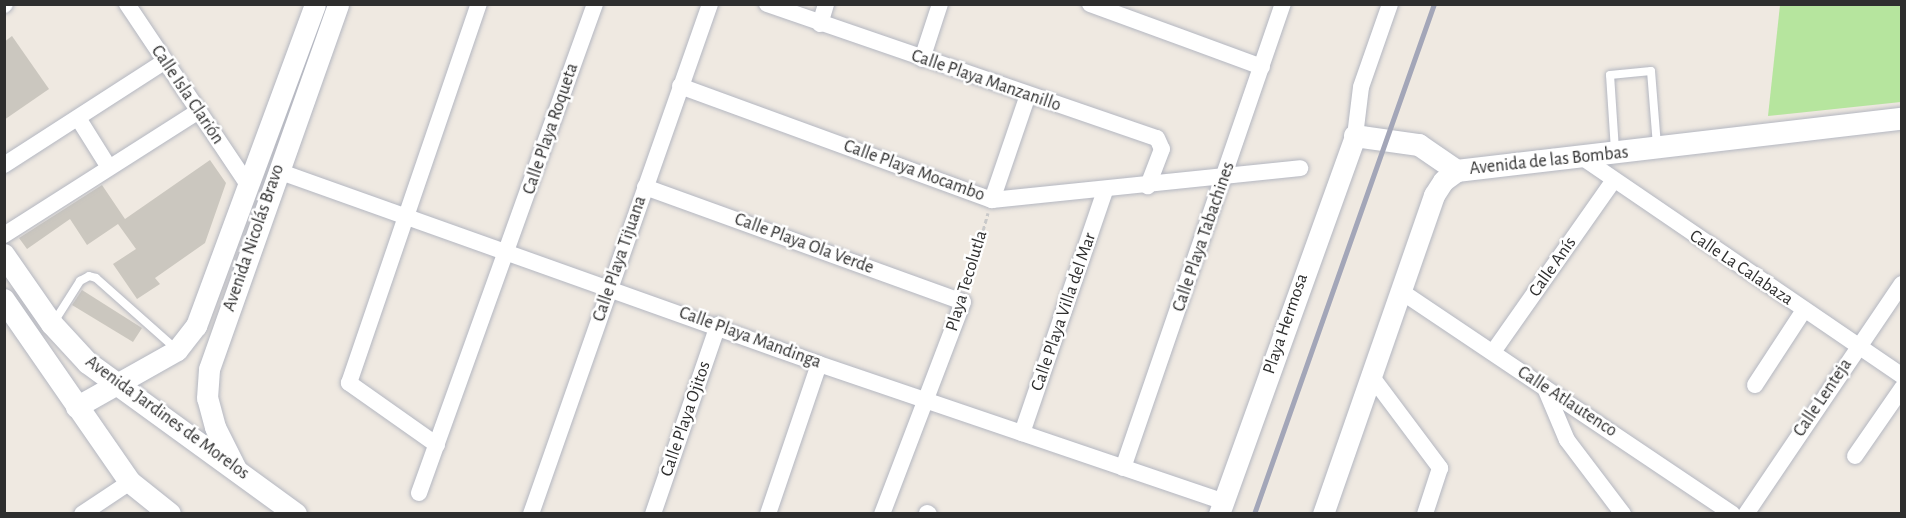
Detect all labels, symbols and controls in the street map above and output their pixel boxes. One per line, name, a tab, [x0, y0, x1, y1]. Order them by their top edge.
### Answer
street label: Calle Isla Clarión	[146, 41, 228, 149]
street label: Calle Playa Manzanillo	[908, 45, 1064, 117]
street label: Calle Playa Roqueta	[518, 61, 584, 197]
street label: Calle Playa Mocambo	[841, 135, 987, 207]
street label: Avenida de las Bombas	[1468, 142, 1630, 180]
street label: Calle Playa Tabachines	[1168, 159, 1240, 315]
street label: Avenida Nicolás Bravo	[219, 162, 289, 314]
street label: Calle Playa Tijuana	[588, 193, 652, 325]
street label: Calle Playa Ola Verde	[731, 209, 877, 279]
street label: Calle La Calabaza	[1685, 225, 1797, 311]
street label: Playa Tecolutla	[941, 228, 993, 334]
street label: Calle Playa Villa del Mar	[1027, 230, 1101, 394]
street label: Calle Anís	[1525, 233, 1581, 301]
street label: Playa Hermosa	[1259, 271, 1313, 377]
street label: Calle Playa Mandinga	[676, 302, 824, 374]
street label: Avenida Jardines de Morelos	[81, 351, 253, 485]
street label: Calle Lenteja	[1789, 355, 1857, 441]
street label: Calle Playa Ojitos	[656, 359, 716, 479]
street label: Calle Atlautenco	[1513, 362, 1621, 442]

